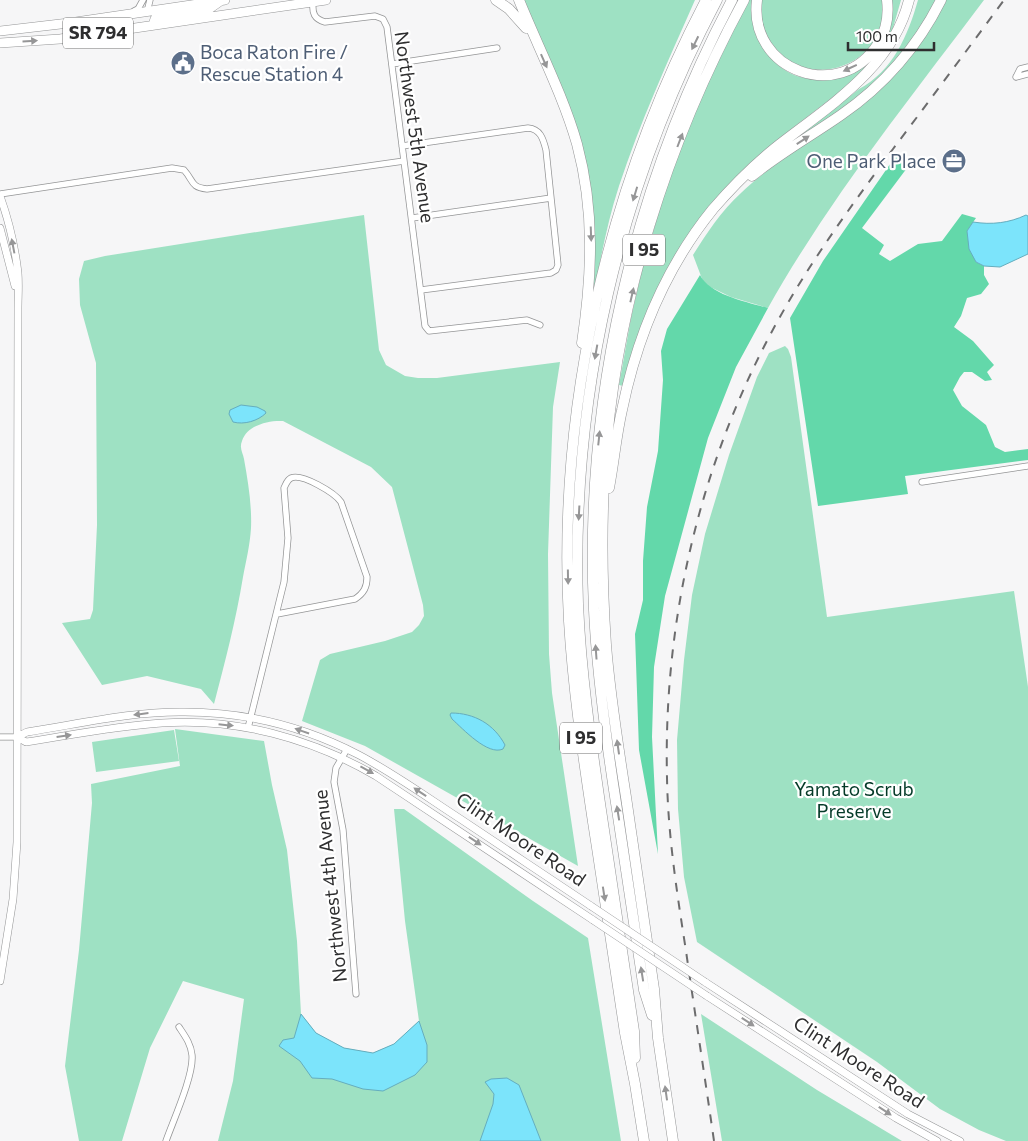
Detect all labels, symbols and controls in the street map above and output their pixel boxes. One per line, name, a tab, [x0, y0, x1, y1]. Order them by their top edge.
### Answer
road number: SR 794	[63, 17, 133, 48]
scale bar	[848, 20, 934, 52]
text: 100 m	[856, 27, 898, 45]
street label: Northwest 5th Avenue	[391, 30, 440, 224]
one-way arrow	[690, 36, 698, 50]
one-way arrow	[23, 37, 39, 45]
place label: Boca Raton Fire / Rescue Station 4	[200, 40, 348, 85]
public building icon: Boca Raton Fire / Rescue Station 4	[170, 50, 196, 76]
one-way arrow	[541, 54, 549, 68]
one-way arrow	[843, 65, 857, 73]
one-way arrow	[676, 132, 684, 147]
one-way arrow	[796, 135, 810, 145]
office icon: One Park Place	[941, 148, 967, 174]
place label: One Park Place	[806, 149, 936, 172]
one-way arrow	[630, 187, 638, 202]
one-way arrow	[587, 226, 595, 242]
road number: I 95	[623, 234, 665, 266]
one-way arrow	[9, 238, 17, 254]
one-way arrow	[628, 287, 636, 302]
one-way arrow	[592, 344, 600, 359]
one-way arrow	[595, 429, 603, 445]
one-way arrow	[574, 506, 582, 522]
one-way arrow	[564, 569, 572, 585]
one-way arrow	[592, 644, 600, 660]
one-way arrow	[133, 710, 149, 718]
one-way arrow	[218, 721, 234, 729]
road number: I 95	[560, 722, 602, 754]
one-way arrow	[294, 726, 309, 734]
one-way arrow	[57, 732, 73, 740]
one-way arrow	[614, 739, 622, 755]
one-way arrow	[359, 766, 374, 774]
park label: Yamato Scrub Preserve	[794, 777, 914, 822]
one-way arrow	[413, 787, 426, 797]
street label: Clint Moore Road	[452, 787, 590, 890]
street label: Northwest 4th Avenue	[308, 789, 351, 984]
one-way arrow	[613, 805, 621, 821]
one-way arrow	[468, 836, 482, 846]
one-way arrow	[600, 886, 608, 902]
one-way arrow	[638, 966, 646, 982]
street label: Clint Moore Road	[790, 1011, 929, 1112]
one-way arrow	[742, 1018, 755, 1027]
one-way arrow	[662, 1084, 670, 1100]
one-way arrow	[878, 1106, 891, 1115]

